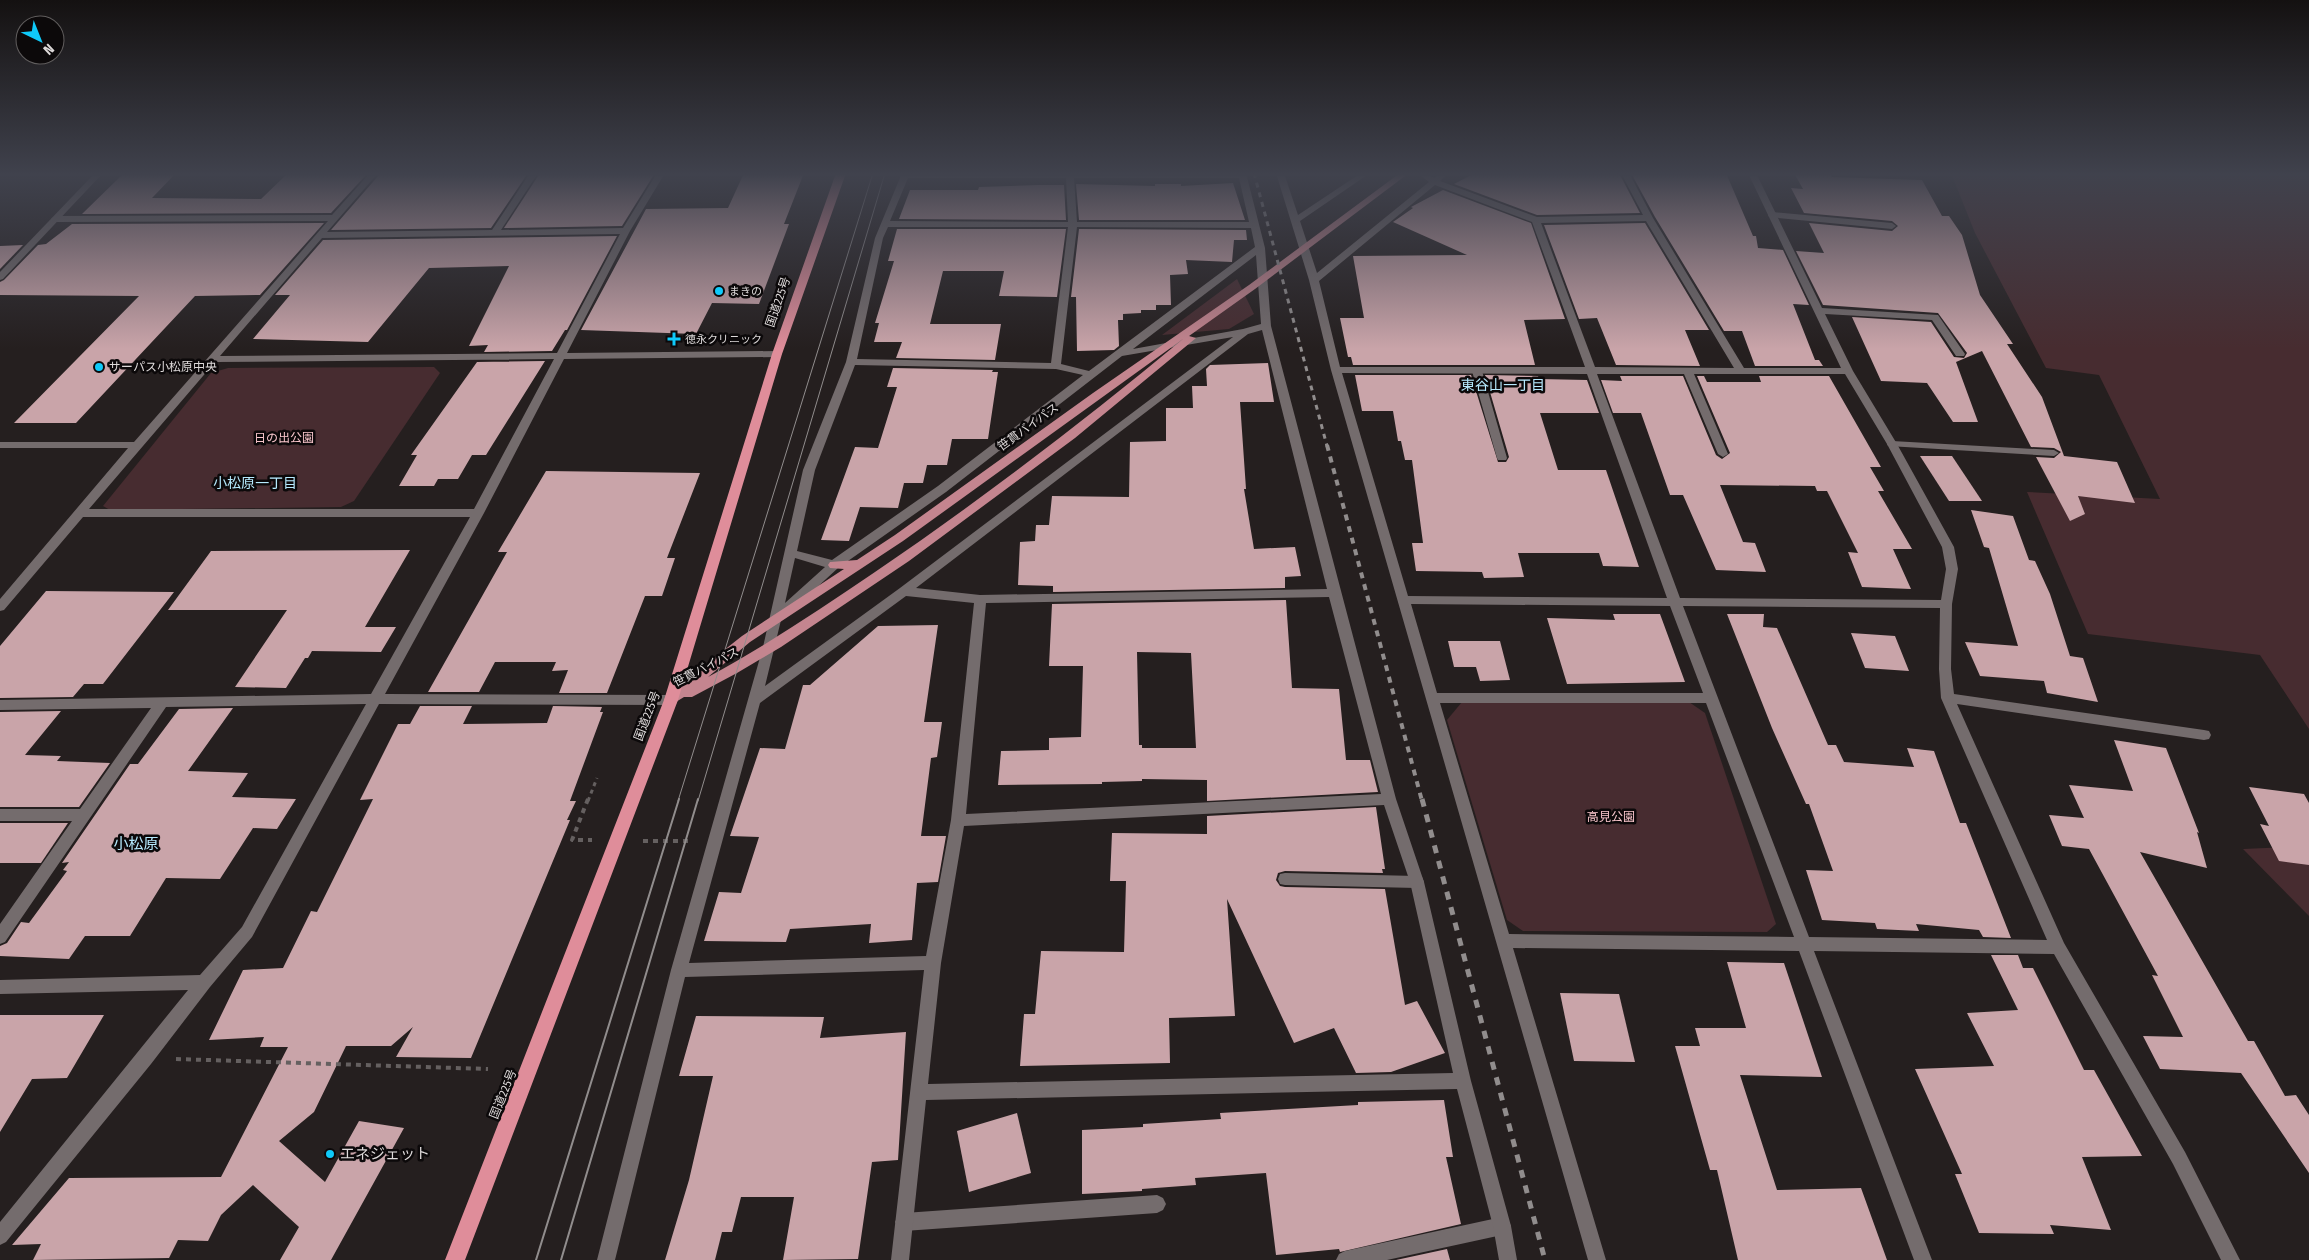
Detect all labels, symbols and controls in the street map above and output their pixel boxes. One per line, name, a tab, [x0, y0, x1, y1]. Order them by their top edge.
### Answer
north arrow	[15, 15, 65, 65]
text: N	[40, 40, 57, 58]
street label: 国道225号	[763, 275, 793, 329]
marker: まきの	[713, 285, 725, 297]
place label: まきの	[729, 285, 762, 298]
marker: 徳永クリニック	[667, 332, 681, 346]
place label: 徳永クリニック	[685, 333, 762, 346]
place label: サーパス小松原中央	[109, 360, 217, 374]
marker: サーパス小松原中央	[93, 361, 105, 373]
district label: 東谷山一丁目	[1461, 377, 1545, 394]
street label: 笹貫バイパス	[995, 400, 1061, 454]
park label: 日の出公園	[254, 431, 314, 445]
district label: 小松原一丁目	[213, 475, 297, 492]
street label: 笹貫バイパス	[671, 644, 741, 690]
street label: 国道225号	[631, 689, 663, 743]
park label: 高見公園	[1587, 810, 1635, 824]
district label: 小松原	[113, 835, 159, 853]
street label: 国道225号	[487, 1067, 519, 1121]
place label: エネジェット	[340, 1145, 430, 1163]
marker: エネジェット	[324, 1148, 336, 1160]

